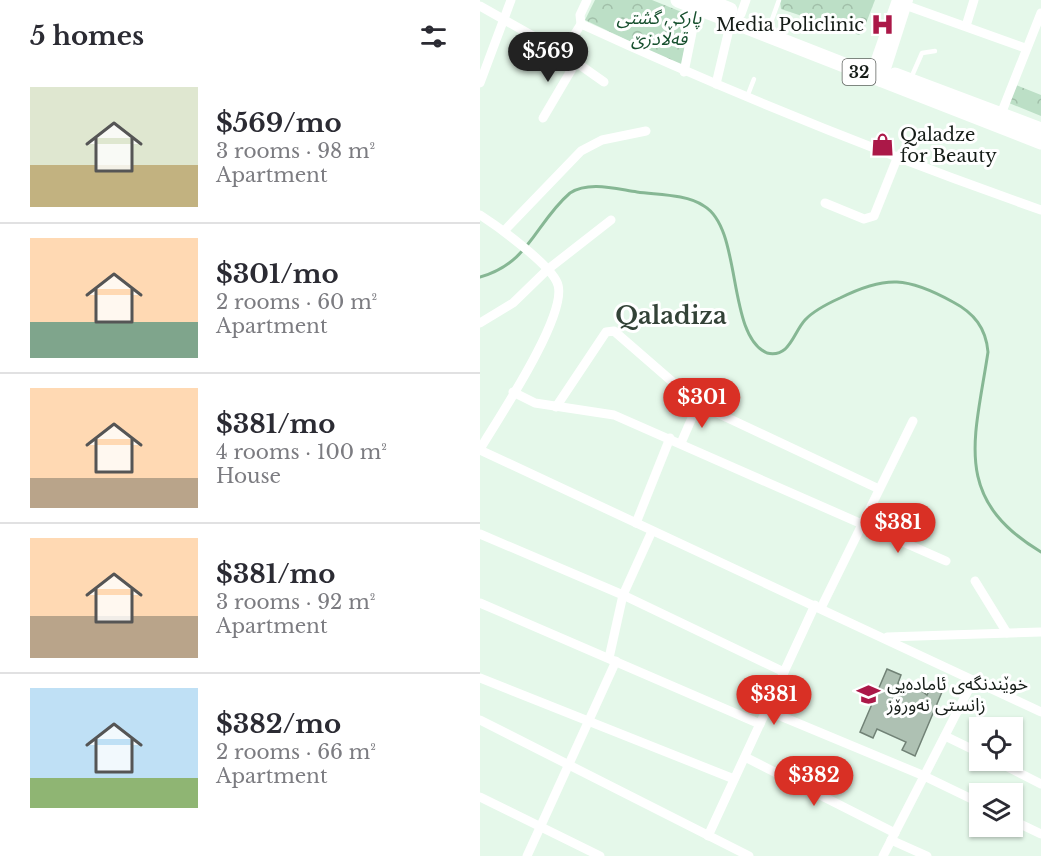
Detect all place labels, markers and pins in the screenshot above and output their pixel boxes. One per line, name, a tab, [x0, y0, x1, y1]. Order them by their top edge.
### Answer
hospital icon: Media Policlinic	[869, 12, 895, 38]
place label: Media Policlinic	[716, 14, 864, 36]
pin: $569	[512, 32, 584, 83]
place label: Qaladze for Beauty	[900, 124, 997, 167]
shop icon: Qaladze for Beauty	[869, 132, 895, 158]
pin: $301	[666, 378, 738, 429]
pin: $381	[862, 503, 934, 554]
place label: خوێندنگەی ئامادەیی زانستی نەورۆز	[886, 673, 1028, 716]
pin: $381	[738, 675, 810, 726]
school or university icon: خوێندنگەی ئامادەیی زانستی نەورۆز	[856, 681, 882, 707]
pin: $382	[778, 756, 850, 807]

